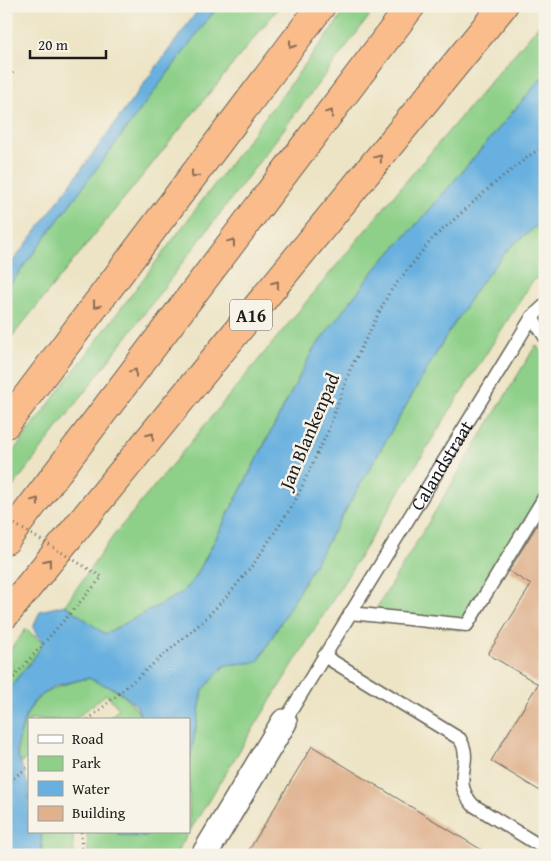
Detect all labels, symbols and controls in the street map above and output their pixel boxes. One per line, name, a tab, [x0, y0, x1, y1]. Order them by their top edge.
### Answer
scale bar	[30, 28, 106, 60]
text: 20 m	[38, 34, 69, 55]
one-way arrow	[289, 39, 297, 48]
one-way arrow	[324, 109, 333, 119]
one-way arrow	[374, 155, 382, 164]
one-way arrow	[191, 169, 200, 179]
one-way arrow	[226, 238, 235, 248]
one-way arrow	[271, 280, 280, 289]
one-way arrow	[93, 299, 102, 309]
road number: A16	[230, 300, 272, 330]
one-way arrow	[128, 368, 137, 378]
street label: Jan Blankenpad	[271, 368, 346, 495]
street label: Calandstraat	[403, 415, 480, 516]
one-way arrow	[146, 433, 155, 442]
one-way arrow	[30, 498, 38, 507]
one-way arrow	[43, 559, 51, 568]
legend	[28, 718, 190, 834]
text: Road	[72, 728, 103, 749]
text: Park	[72, 752, 101, 773]
text: Water	[72, 778, 110, 799]
text: Building	[72, 802, 126, 823]

